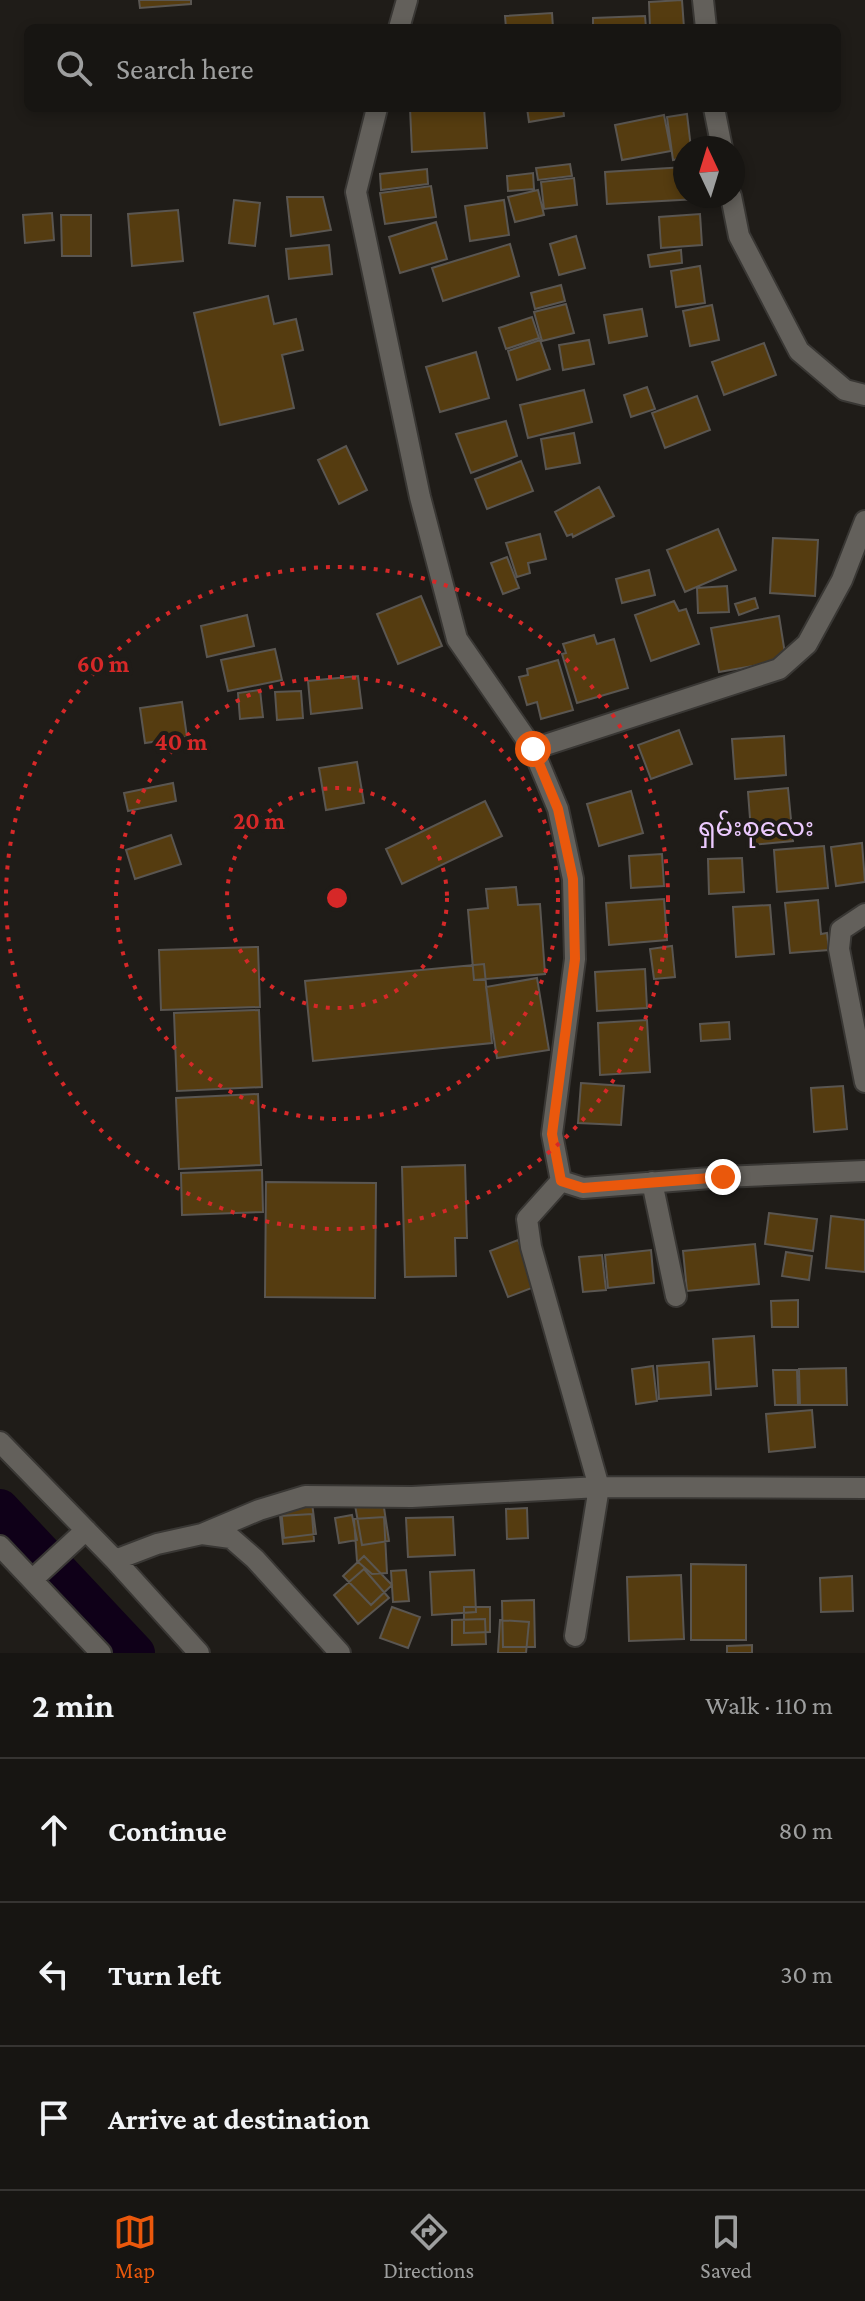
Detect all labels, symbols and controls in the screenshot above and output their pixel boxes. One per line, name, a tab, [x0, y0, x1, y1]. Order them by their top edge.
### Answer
search box	[24, 24, 841, 112]
icon: search	[52, 46, 96, 90]
text: Search here	[116, 52, 254, 85]
north arrow	[673, 136, 745, 208]
text: 60 m	[77, 650, 130, 677]
text: 40 m	[155, 728, 208, 755]
route start	[515, 731, 551, 767]
text: 20 m	[233, 807, 286, 834]
district label: ရှမ်းစုလေး	[698, 810, 814, 848]
centre of rings	[323, 884, 351, 912]
route end	[705, 1159, 741, 1195]
text: 2 min	[32, 1687, 114, 1724]
text: Walk · 110 m	[705, 1691, 833, 1720]
icon: ahead	[32, 1808, 76, 1852]
text: Continue	[108, 1814, 227, 1847]
text: 80 m	[779, 1816, 833, 1845]
icon: left	[32, 1952, 76, 1996]
text: Turn left	[108, 1958, 221, 1991]
text: 30 m	[780, 1960, 833, 1989]
icon: arrive	[32, 2096, 76, 2140]
text: Arrive at destination	[108, 2102, 370, 2135]
tab: Map	[113, 2210, 157, 2283]
tab: Directions	[383, 2210, 474, 2283]
tab: Saved	[700, 2210, 752, 2283]

